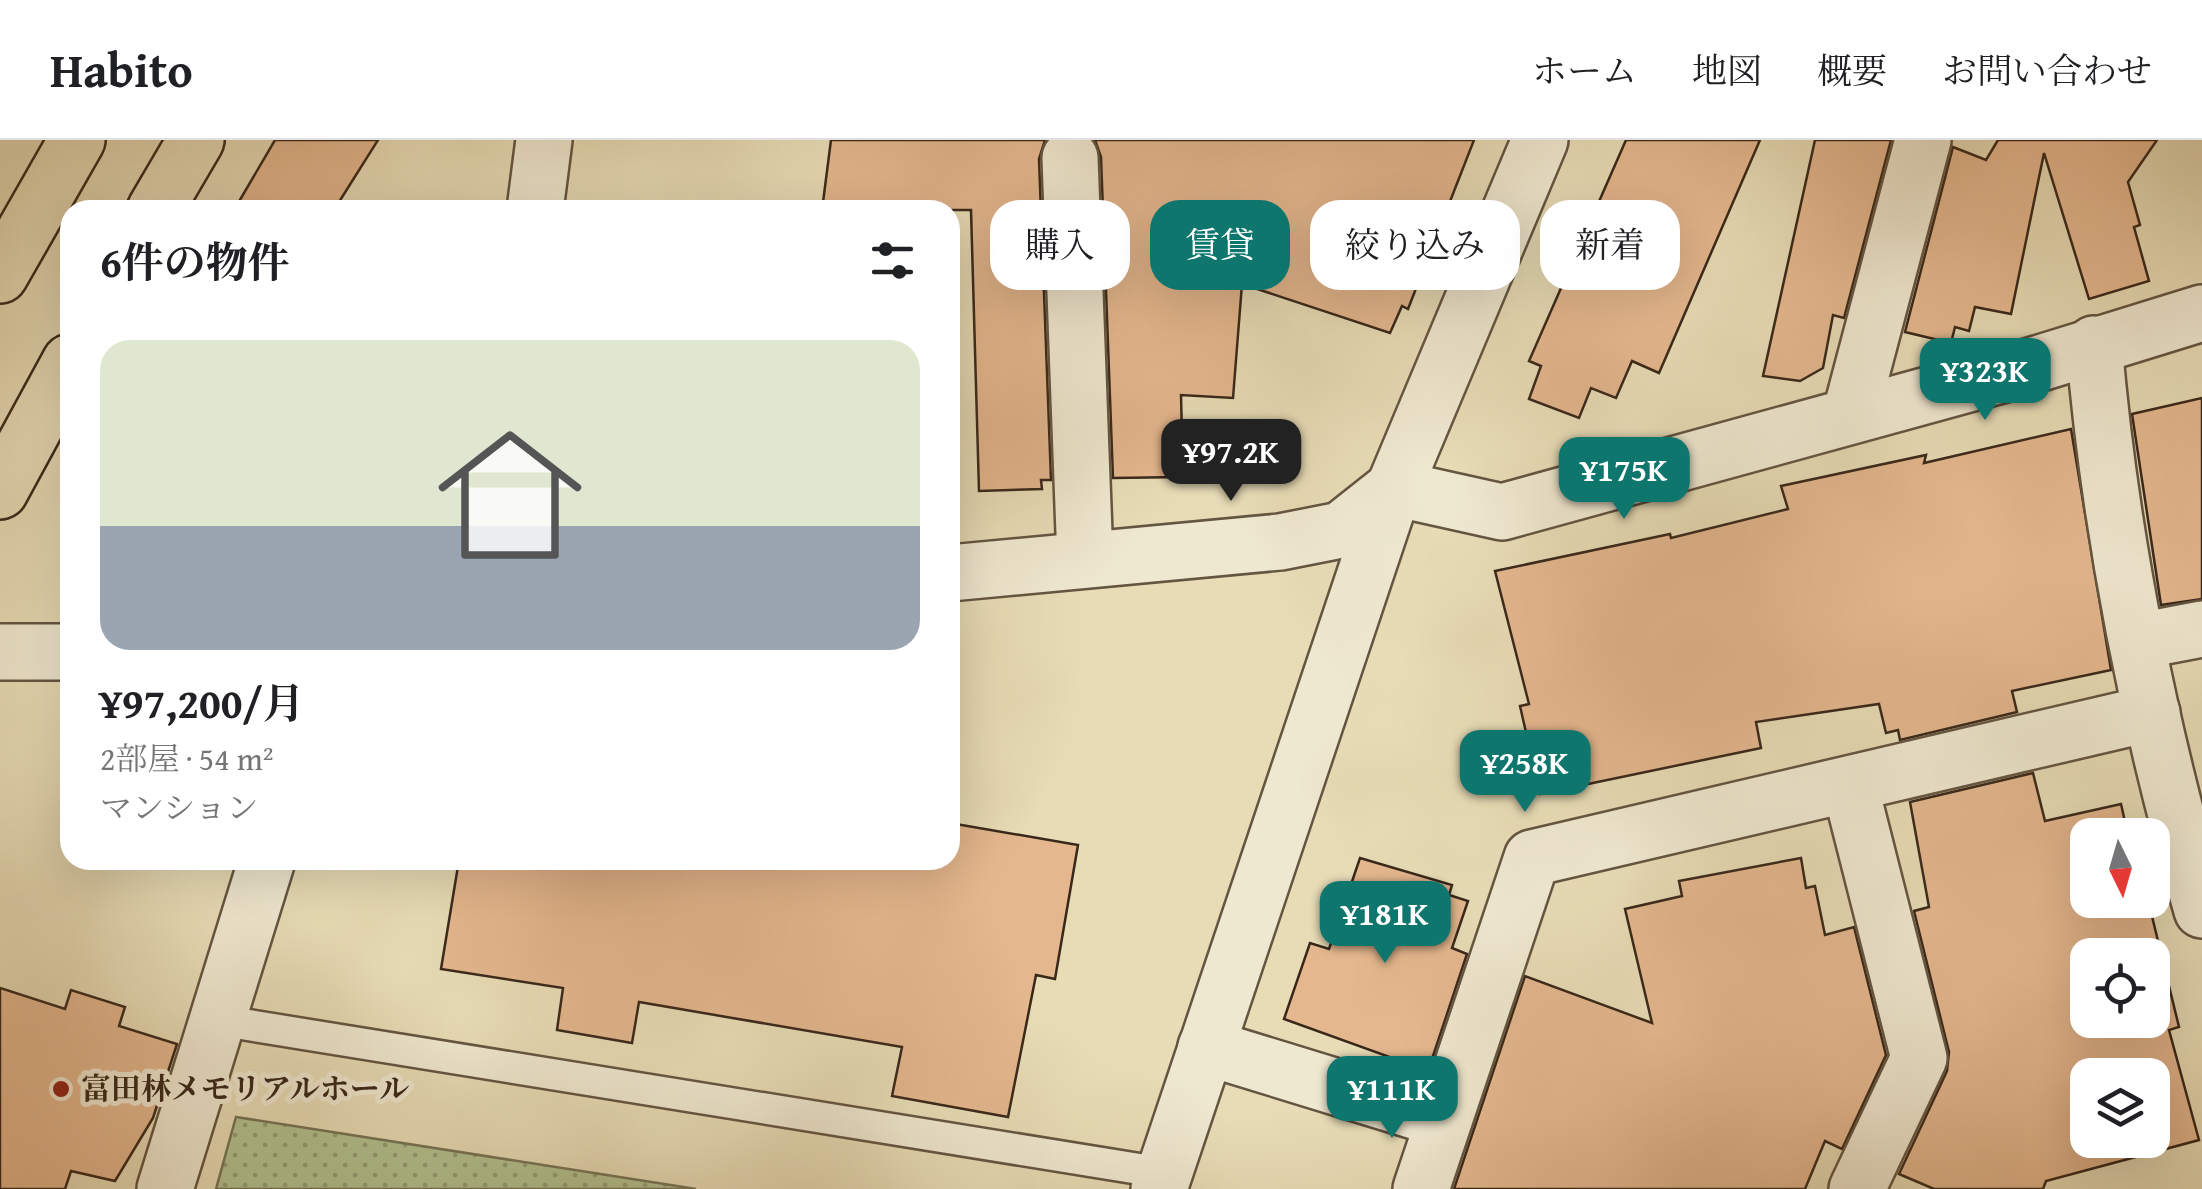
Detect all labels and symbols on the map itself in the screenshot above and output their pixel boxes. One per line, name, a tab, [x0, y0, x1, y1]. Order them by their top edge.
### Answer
pin: ¥323K	[1915, 338, 2055, 423]
pin: ¥97.2K	[1150, 419, 1312, 504]
pin: ¥175K	[1554, 437, 1694, 522]
pin: ¥258K	[1455, 730, 1595, 815]
north arrow	[2070, 818, 2170, 918]
pin: ¥181K	[1315, 881, 1455, 966]
pin: ¥111K	[1322, 1056, 1462, 1141]
place label: 富田林メモリアルホール	[81, 1066, 409, 1110]
marker: 富田林メモリアルホール	[50, 1078, 72, 1100]

